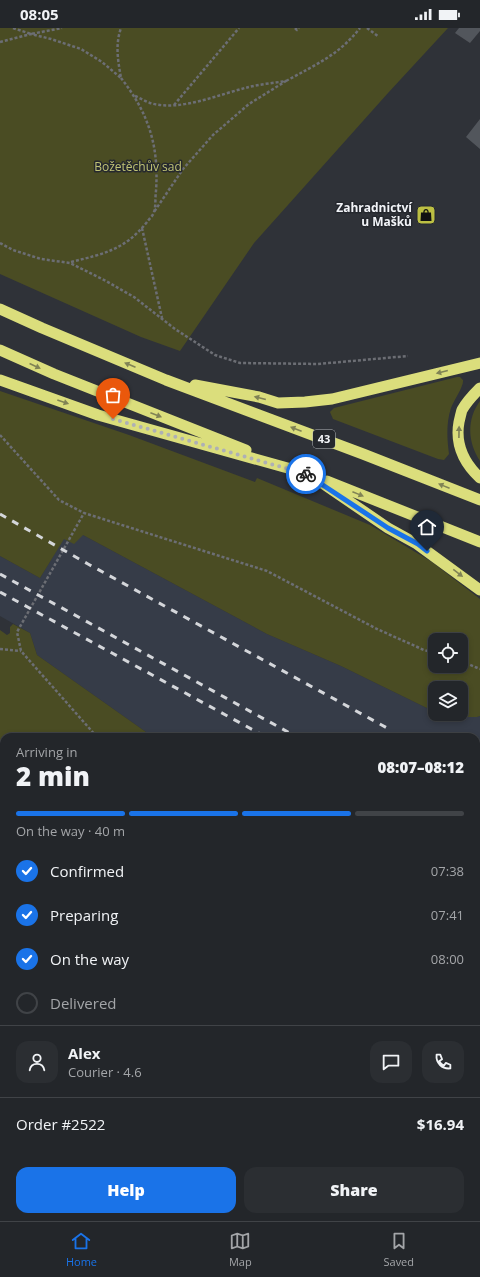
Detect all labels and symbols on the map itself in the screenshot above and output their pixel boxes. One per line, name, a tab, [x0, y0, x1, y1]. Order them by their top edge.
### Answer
park label: Božetěchův sad	[94, 158, 182, 175]
place label: Zahradnictví u Mašků	[336, 199, 413, 230]
shop icon: Zahradnictví u Mašků	[415, 204, 437, 226]
one-way arrow	[125, 362, 136, 368]
one-way arrow	[30, 363, 41, 369]
one-way arrow	[436, 369, 448, 375]
pin	[96, 378, 130, 419]
one-way arrow	[254, 395, 266, 401]
one-way arrow	[58, 400, 70, 406]
one-way arrow	[150, 412, 162, 418]
one-way arrow	[456, 425, 462, 438]
one-way arrow	[290, 426, 302, 432]
road number: 43	[313, 430, 335, 448]
courier	[286, 454, 326, 494]
one-way arrow	[438, 483, 449, 489]
one-way arrow	[352, 491, 364, 497]
pin	[410, 510, 444, 551]
one-way arrow	[452, 569, 463, 577]

